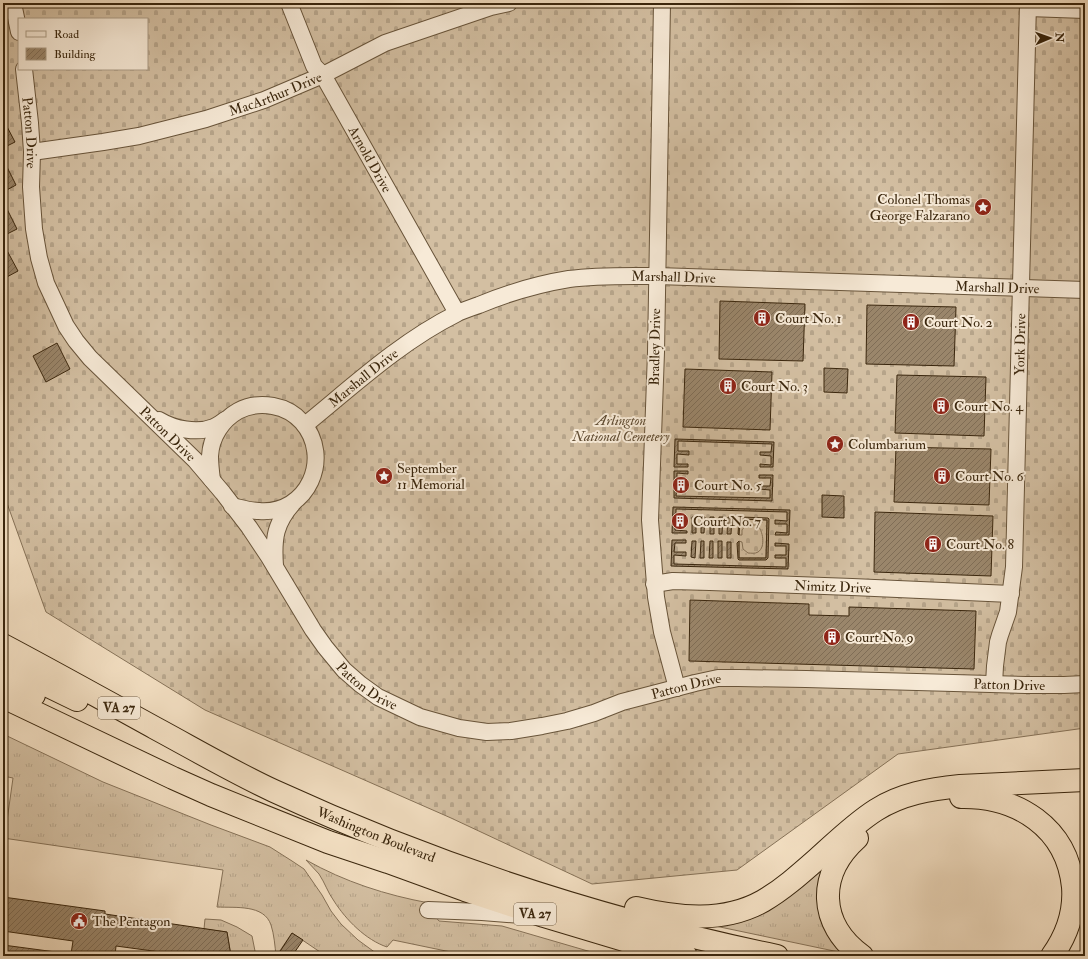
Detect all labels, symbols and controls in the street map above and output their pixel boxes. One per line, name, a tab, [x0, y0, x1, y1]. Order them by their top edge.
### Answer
legend	[18, 18, 148, 70]
north arrow	[1030, 18, 1070, 58]
text: Road	[54, 27, 79, 42]
text: N	[1053, 32, 1066, 44]
text: Building	[54, 47, 97, 62]
street label: MacArthur Drive	[227, 68, 324, 119]
street label: Patton Drive	[19, 96, 41, 169]
street label: Arnold Drive	[344, 122, 396, 195]
place label: Colonel Thomas George Falzarano	[870, 191, 970, 224]
place icon: Colonel Thomas George Falzarano	[973, 197, 993, 217]
street label: Marshall Drive	[631, 267, 716, 286]
street label: Marshall Drive	[955, 277, 1040, 297]
street label: Bradley Drive	[646, 308, 665, 386]
building icon: Court No. 1	[752, 308, 772, 328]
place label: Court No. 1	[775, 310, 842, 327]
building icon: Court No. 2	[901, 312, 921, 332]
street label: York Drive	[1011, 313, 1029, 375]
place label: Court No. 2	[924, 314, 993, 331]
street label: Marshall Drive	[325, 344, 401, 411]
building icon: Court No. 3	[718, 376, 738, 396]
place label: Court No. 3	[741, 378, 808, 395]
building icon: Court No. 4	[931, 396, 951, 416]
place label: Court No. 4	[954, 398, 1025, 415]
street label: Patton Drive	[136, 403, 200, 465]
park label: Arlington National Cemetery	[571, 412, 670, 445]
place icon: Columbarium	[825, 434, 845, 454]
place label: Columbarium	[848, 436, 926, 453]
place label: September 11 Memorial	[397, 460, 465, 493]
place icon: September 11 Memorial	[374, 466, 394, 486]
building icon: Court No. 6	[932, 466, 952, 486]
place label: Court No. 6	[955, 468, 1025, 485]
building icon: Court No. 5	[671, 475, 691, 495]
place label: Court No. 5	[694, 477, 763, 494]
building icon: Court No. 7	[670, 511, 690, 531]
place label: Court No. 7	[693, 513, 762, 530]
building icon: Court No. 8	[923, 534, 943, 554]
place label: Court No. 8	[946, 536, 1015, 553]
street label: Nimitz Drive	[794, 576, 872, 596]
building icon: Court No. 9	[822, 627, 842, 647]
place label: Court No. 9	[845, 629, 914, 646]
street label: Patton Drive	[333, 659, 400, 714]
street label: Patton Drive	[649, 670, 721, 703]
street label: Patton Drive	[973, 675, 1045, 694]
road number: VA 27	[98, 697, 140, 719]
street label: Washington Boulevard	[313, 802, 438, 866]
road number: VA 27	[514, 903, 556, 925]
public building icon: The Pentagon	[69, 911, 89, 931]
place label: The Pentagon	[92, 913, 171, 930]

